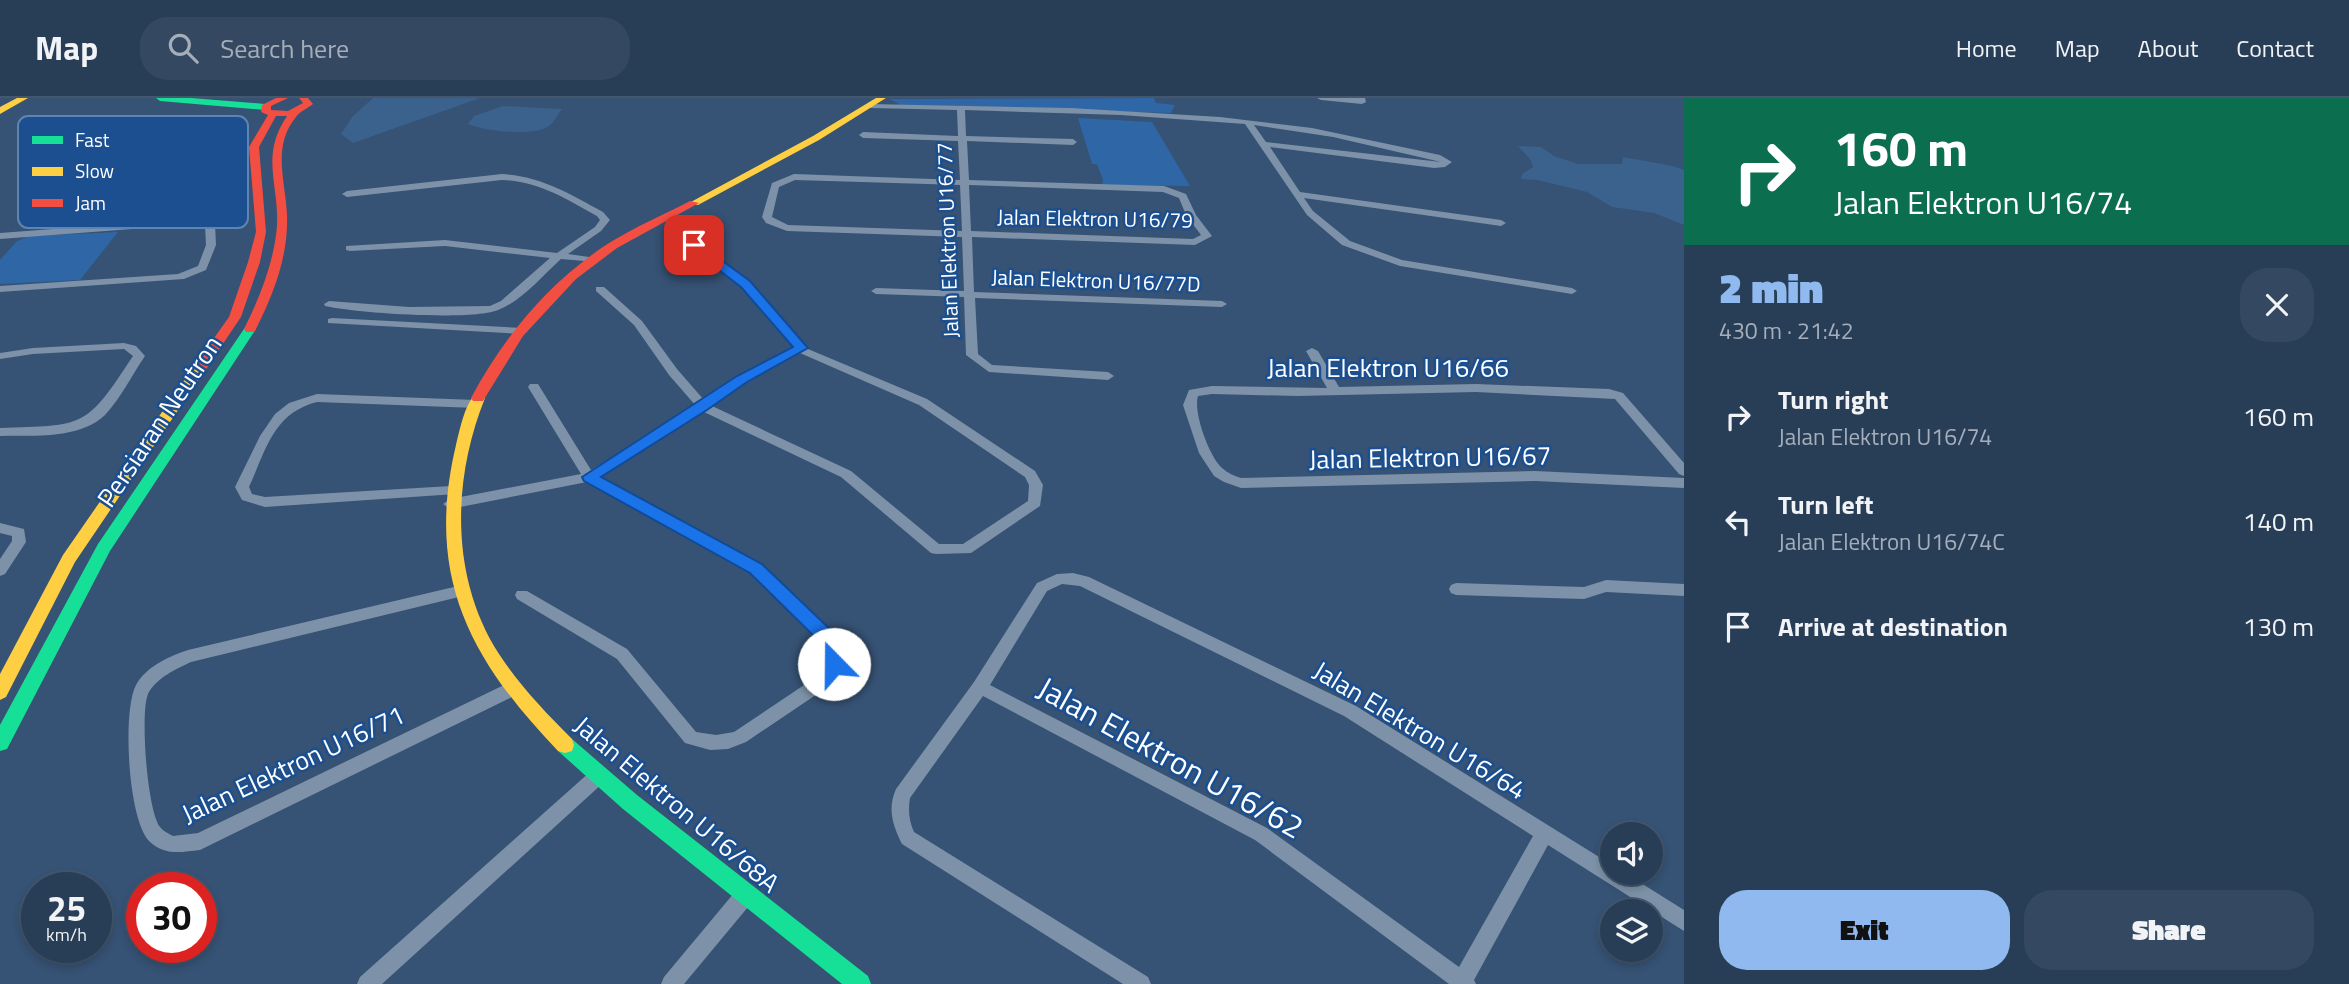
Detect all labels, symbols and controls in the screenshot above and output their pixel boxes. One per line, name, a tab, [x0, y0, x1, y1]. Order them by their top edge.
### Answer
search box	[140, 17, 630, 80]
text: Map	[35, 23, 98, 73]
icon: search	[164, 29, 202, 67]
text: Search here	[220, 29, 349, 68]
text: Home	[1956, 30, 2017, 66]
text: Map	[2055, 30, 2100, 66]
text: About	[2138, 30, 2198, 66]
text: Contact	[2236, 30, 2314, 66]
text: 160 m	[1834, 110, 1968, 185]
legend	[18, 116, 248, 228]
text: Fast	[75, 125, 110, 154]
icon: right	[1719, 126, 1810, 217]
street label: Jalan Elektron U16/77	[928, 142, 966, 338]
text: Slow	[75, 156, 114, 185]
text: Jalan Elektron U16/74	[1834, 178, 2132, 226]
text: Jam	[75, 188, 106, 217]
street label: Jalan Elektron U16/79	[997, 200, 1193, 236]
pin	[664, 215, 724, 275]
icon: arrive	[675, 226, 713, 264]
text: 2 min	[1719, 255, 1823, 319]
street label: Jalan Elektron U16/77D	[991, 260, 1201, 300]
button: close	[2240, 268, 2314, 342]
text: 430 m · 21:42	[1719, 313, 1854, 348]
street label: Persiaran Neutron	[87, 327, 231, 515]
street label: Jalan Elektron U16/66	[1267, 348, 1509, 387]
text: Turn right	[1778, 380, 1889, 419]
text: 160 m	[2243, 397, 2314, 436]
icon: right	[1719, 398, 1757, 436]
text: Jalan Elektron U16/74	[1778, 419, 1992, 454]
street label: Jalan Elektron U16/67	[1309, 435, 1551, 479]
text: Turn left	[1778, 485, 1873, 524]
text: 140 m	[2243, 502, 2314, 541]
icon: left	[1719, 503, 1757, 541]
text: Jalan Elektron U16/74C	[1778, 524, 2005, 559]
text: Arrive at destination	[1778, 607, 2008, 646]
text: 130 m	[2243, 607, 2314, 646]
icon: arrive	[1719, 608, 1757, 646]
position arrow	[797, 627, 871, 701]
street label: Jalan Elektron U16/64	[1306, 651, 1534, 809]
street label: Jalan Elektron U16/62	[1029, 664, 1313, 850]
street label: Jalan Elektron U16/71	[175, 695, 411, 833]
street label: Jalan Elektron U16/68A	[566, 706, 788, 902]
map controls	[1600, 822, 1663, 962]
button: sound	[1600, 822, 1663, 885]
speed limit sign: 30	[126, 872, 217, 963]
text: 25	[47, 881, 86, 935]
button: Exit	[1719, 890, 2010, 970]
button: Share	[2024, 890, 2314, 970]
button: layers	[1600, 899, 1663, 962]
text: km/h	[46, 921, 87, 948]

